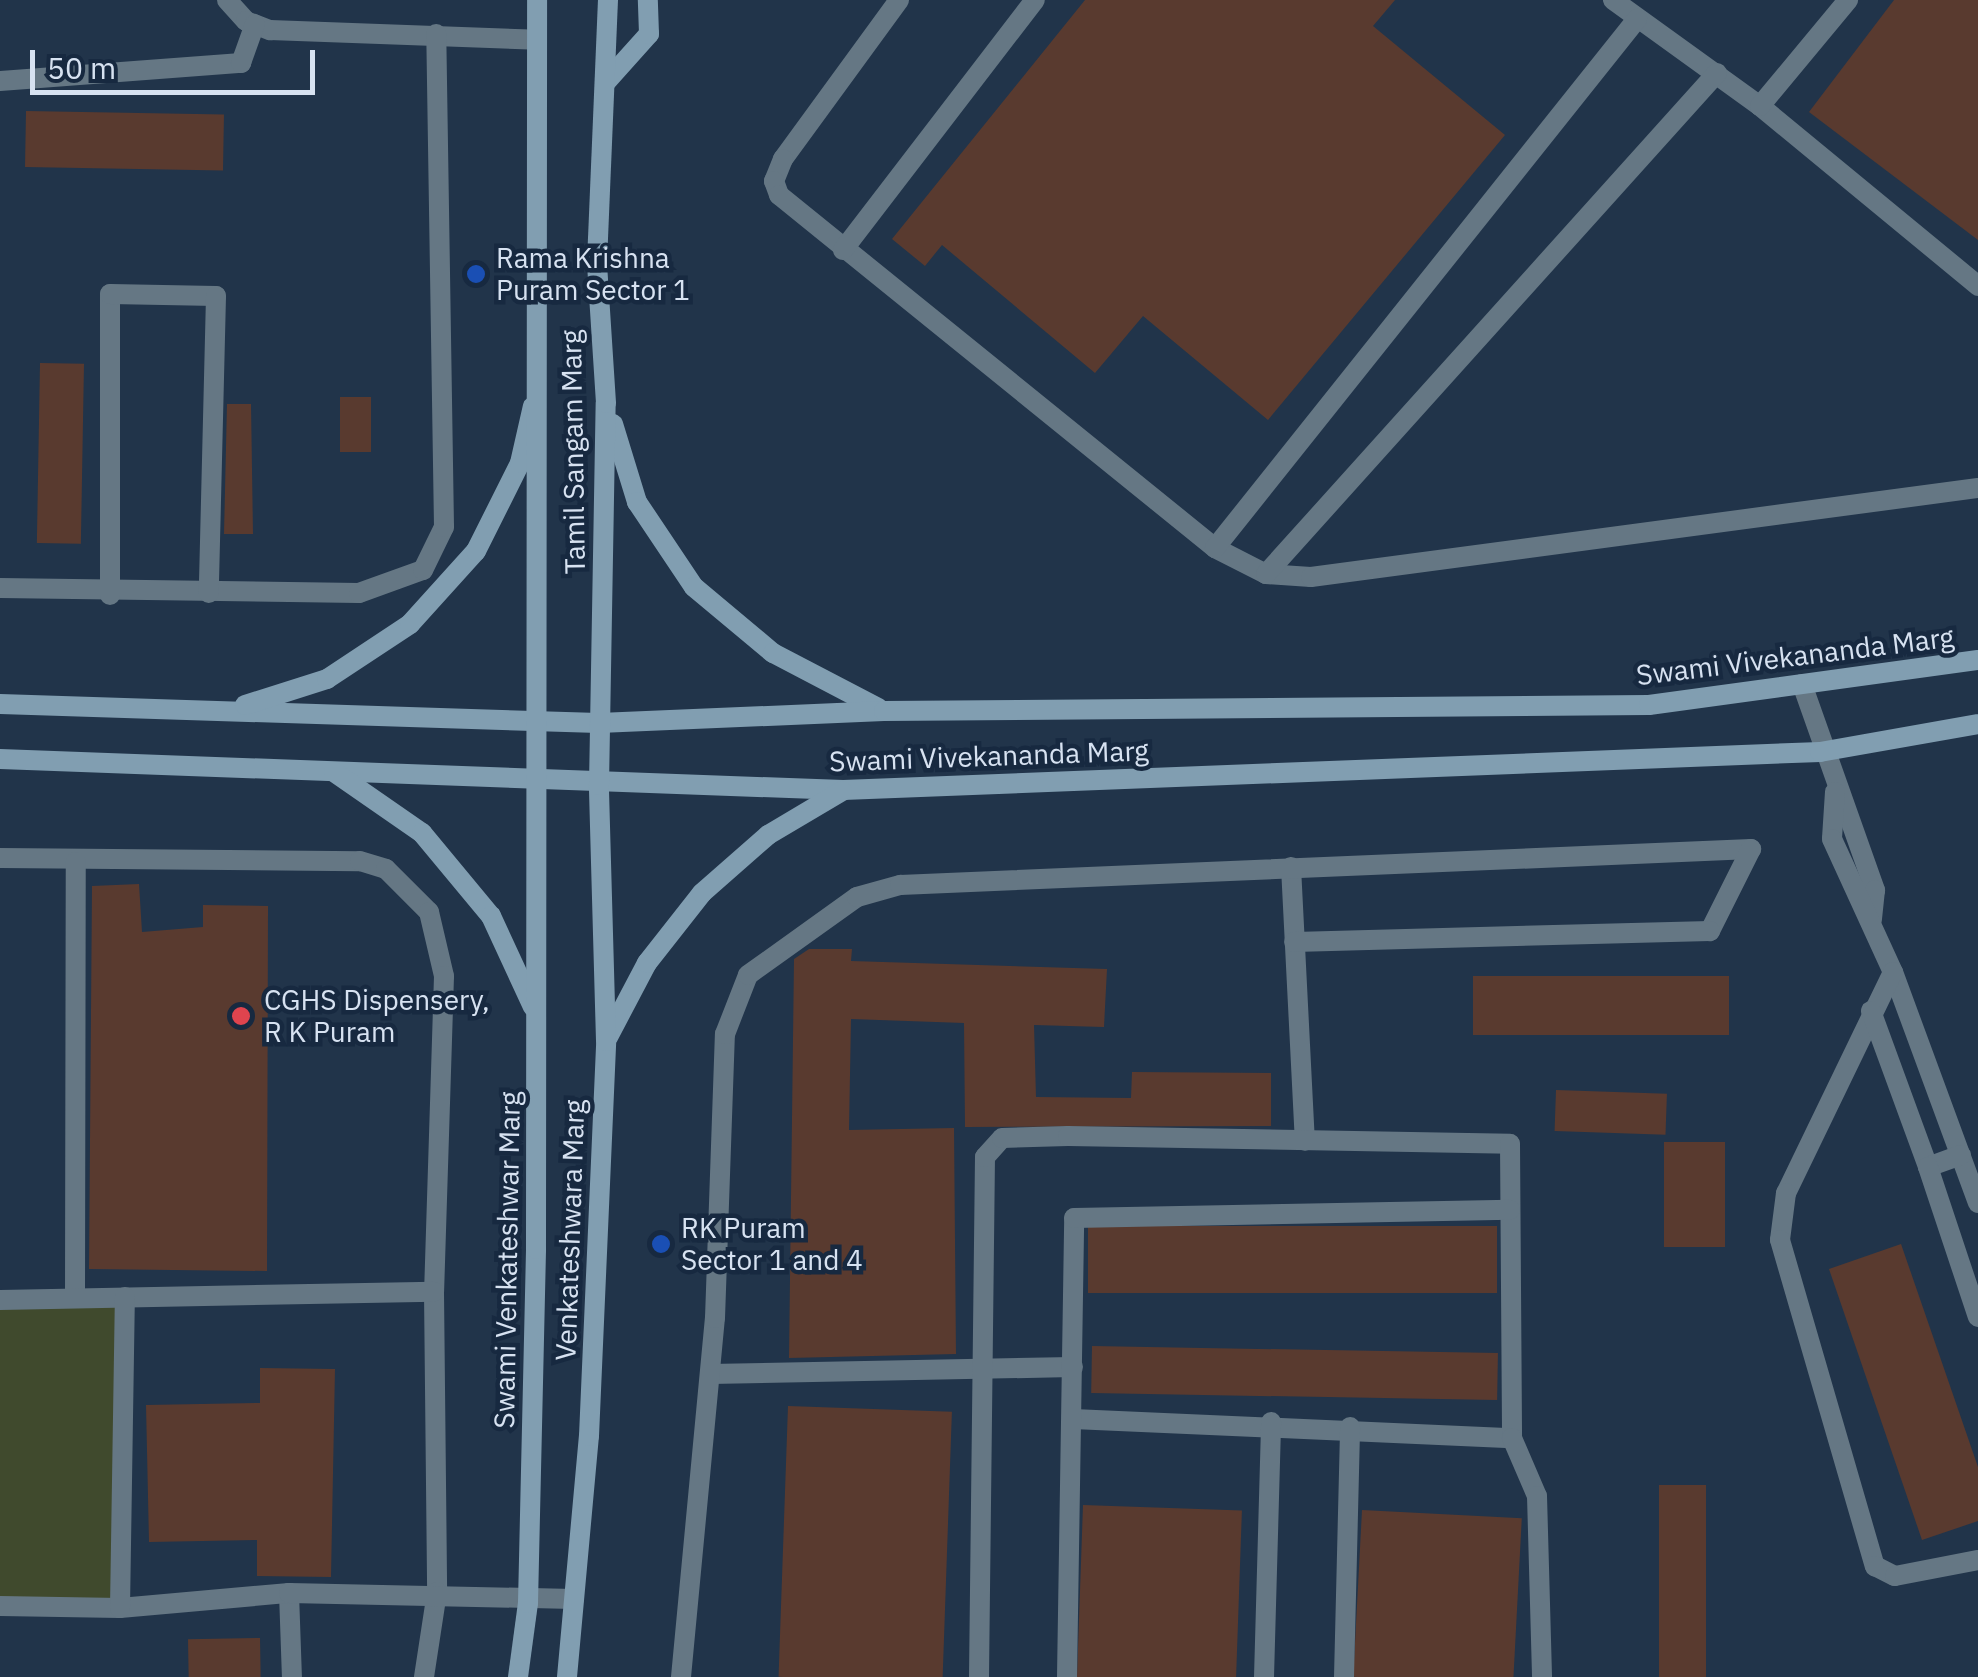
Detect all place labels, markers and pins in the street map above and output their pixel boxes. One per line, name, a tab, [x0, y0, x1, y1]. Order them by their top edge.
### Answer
place label: Rama Krishna Puram Sector 1	[496, 241, 690, 307]
marker: Rama Krishna Puram Sector 1	[465, 263, 487, 285]
place label: CGHS Dispensery, R K Puram	[264, 983, 490, 1049]
marker: CGHS Dispensery, R K Puram	[228, 1003, 254, 1029]
place label: RK Puram Sector 1 and 4	[681, 1211, 863, 1277]
marker: RK Puram Sector 1 and 4	[650, 1233, 672, 1255]

